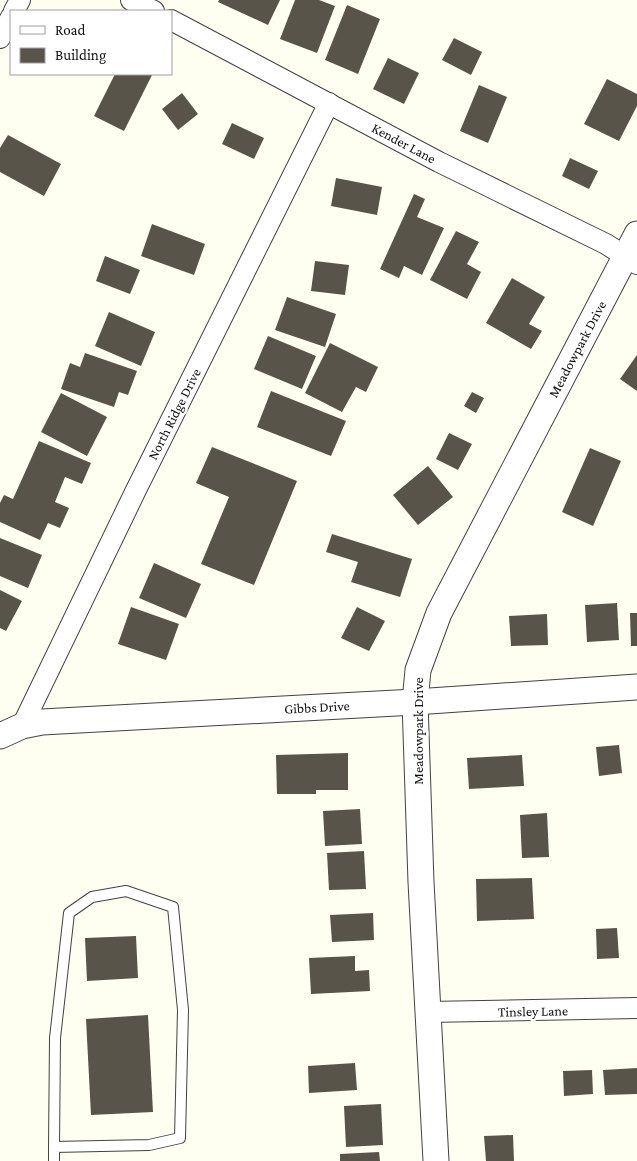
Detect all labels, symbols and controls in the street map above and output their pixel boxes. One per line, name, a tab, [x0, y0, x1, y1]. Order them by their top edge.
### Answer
legend	[10, 10, 172, 75]
text: Road	[55, 22, 86, 38]
text: Building	[55, 47, 106, 64]
street label: Kender Lane	[369, 120, 439, 166]
street label: Meadowpark Drive	[545, 298, 609, 400]
street label: North Ridge Drive	[144, 366, 204, 462]
street label: Meadowpark Drive	[410, 677, 426, 785]
street label: Gibbs Drive	[284, 697, 350, 717]
street label: Tinsley Lane	[498, 1002, 568, 1020]

